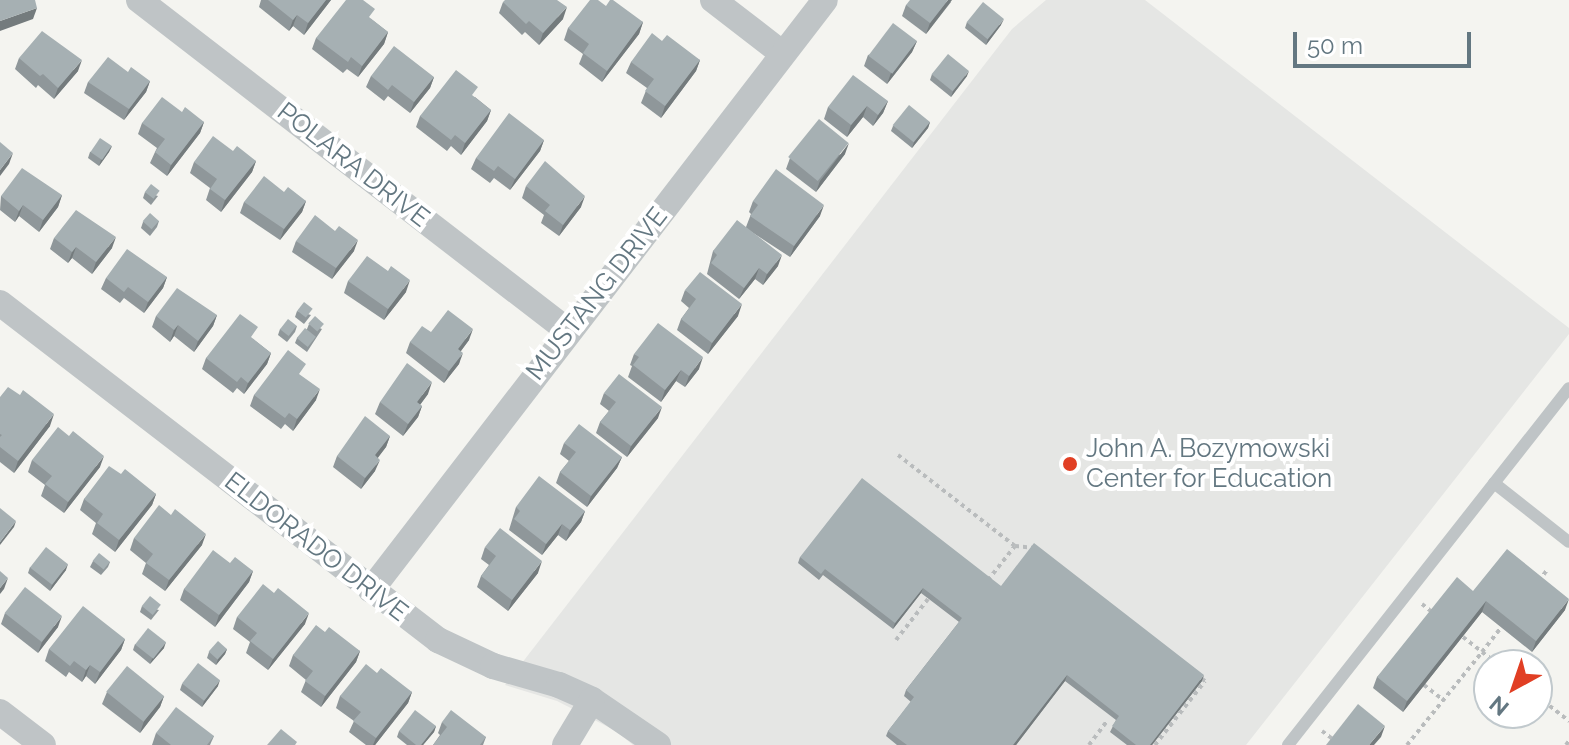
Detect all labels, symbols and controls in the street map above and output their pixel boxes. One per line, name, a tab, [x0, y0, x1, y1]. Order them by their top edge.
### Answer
scale bar	[1297, 16, 1475, 66]
text: 50 m	[1307, 31, 1363, 60]
street label: POLARA DRIVE	[270, 96, 436, 234]
street label: MUSTANG DRIVE	[520, 201, 674, 387]
place label: John A. Bozymowski Center for Education	[1086, 433, 1333, 494]
marker: John A. Bozymowski Center for Education	[1061, 455, 1079, 473]
street label: ELDORADO DRIVE	[218, 466, 414, 628]
north arrow	[1473, 649, 1553, 729]
text: N	[1484, 691, 1514, 721]

